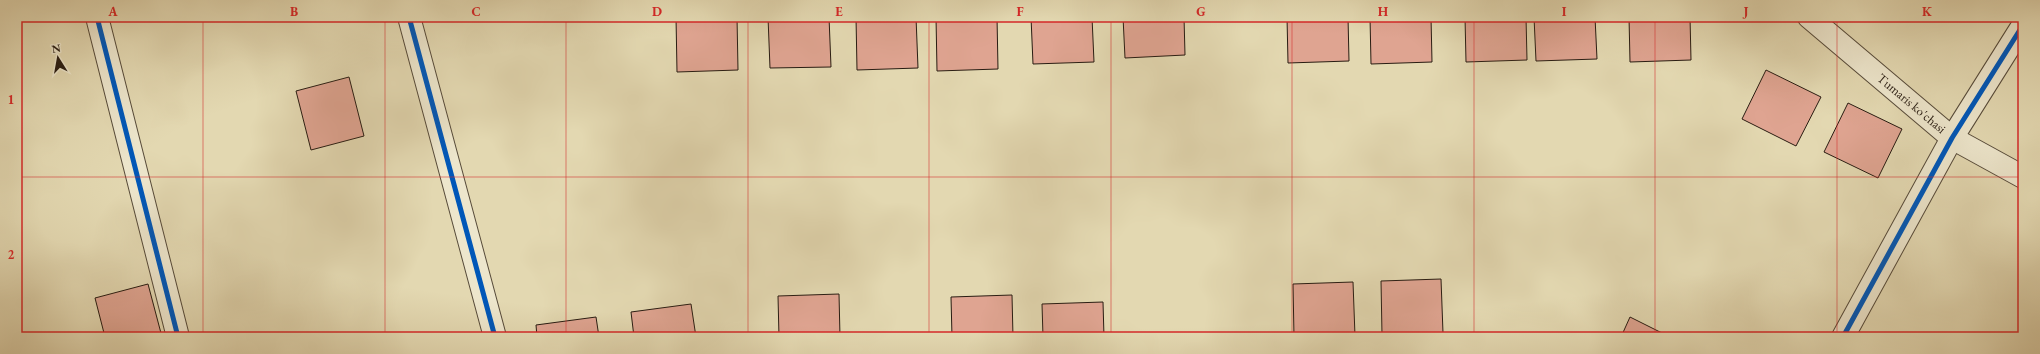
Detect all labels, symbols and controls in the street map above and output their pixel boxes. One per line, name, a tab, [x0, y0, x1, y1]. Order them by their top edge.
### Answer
text: A	[107, 3, 118, 20]
text: B	[290, 3, 298, 20]
text: C	[471, 3, 481, 20]
text: D	[652, 3, 662, 20]
text: E	[835, 3, 843, 20]
text: F	[1016, 3, 1024, 20]
text: G	[1196, 3, 1206, 20]
text: H	[1378, 3, 1389, 20]
text: I	[1562, 3, 1567, 20]
text: J	[1742, 3, 1749, 20]
text: K	[1922, 3, 1933, 20]
north arrow	[38, 38, 78, 78]
text: N	[50, 40, 62, 56]
street label: Tumaris ko'chasi	[1874, 70, 1950, 137]
text: 1	[8, 91, 15, 108]
text: 2	[8, 246, 15, 263]

